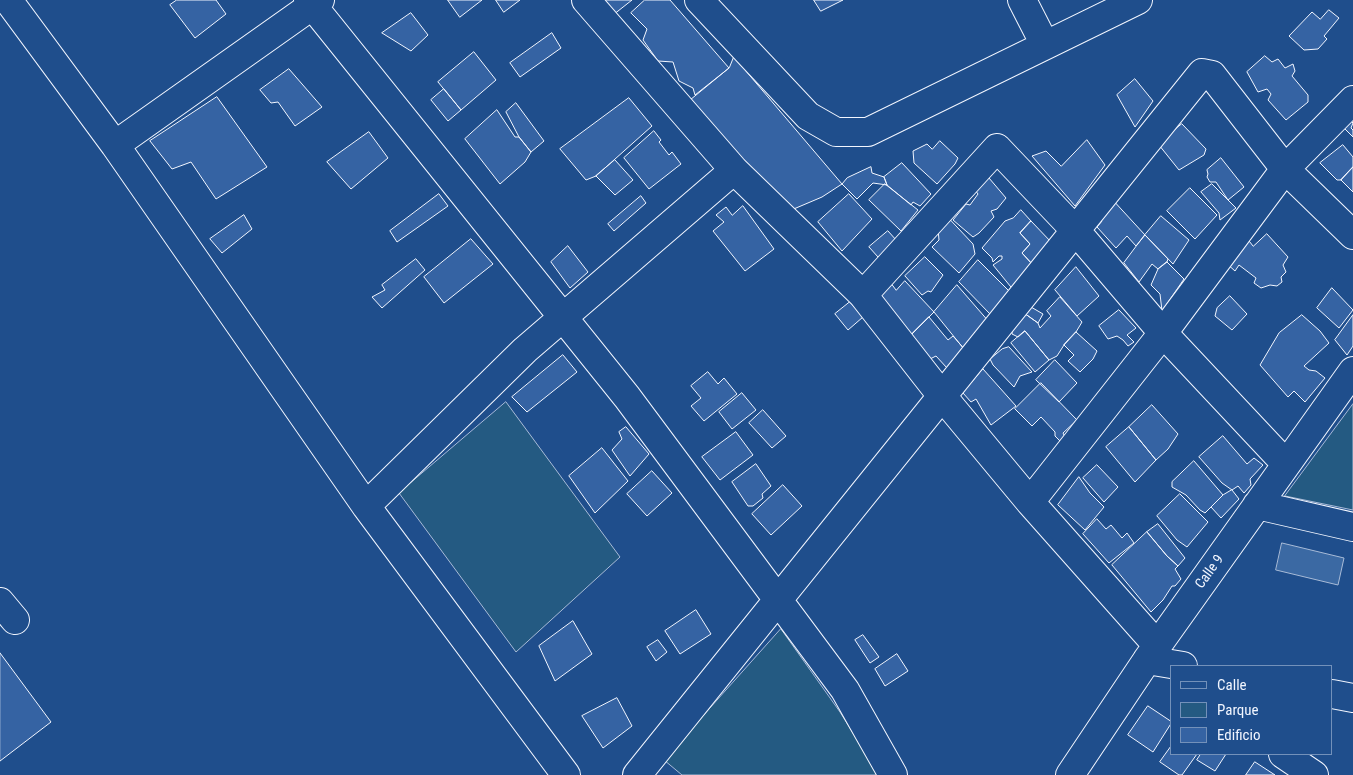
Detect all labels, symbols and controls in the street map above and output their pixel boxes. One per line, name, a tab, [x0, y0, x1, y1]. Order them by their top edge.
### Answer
street label: Calle 9	[1192, 552, 1228, 592]
legend	[1170, 665, 1333, 755]
text: Calle	[1217, 676, 1247, 694]
text: Parque	[1217, 701, 1259, 719]
text: Edificio	[1217, 726, 1260, 744]

